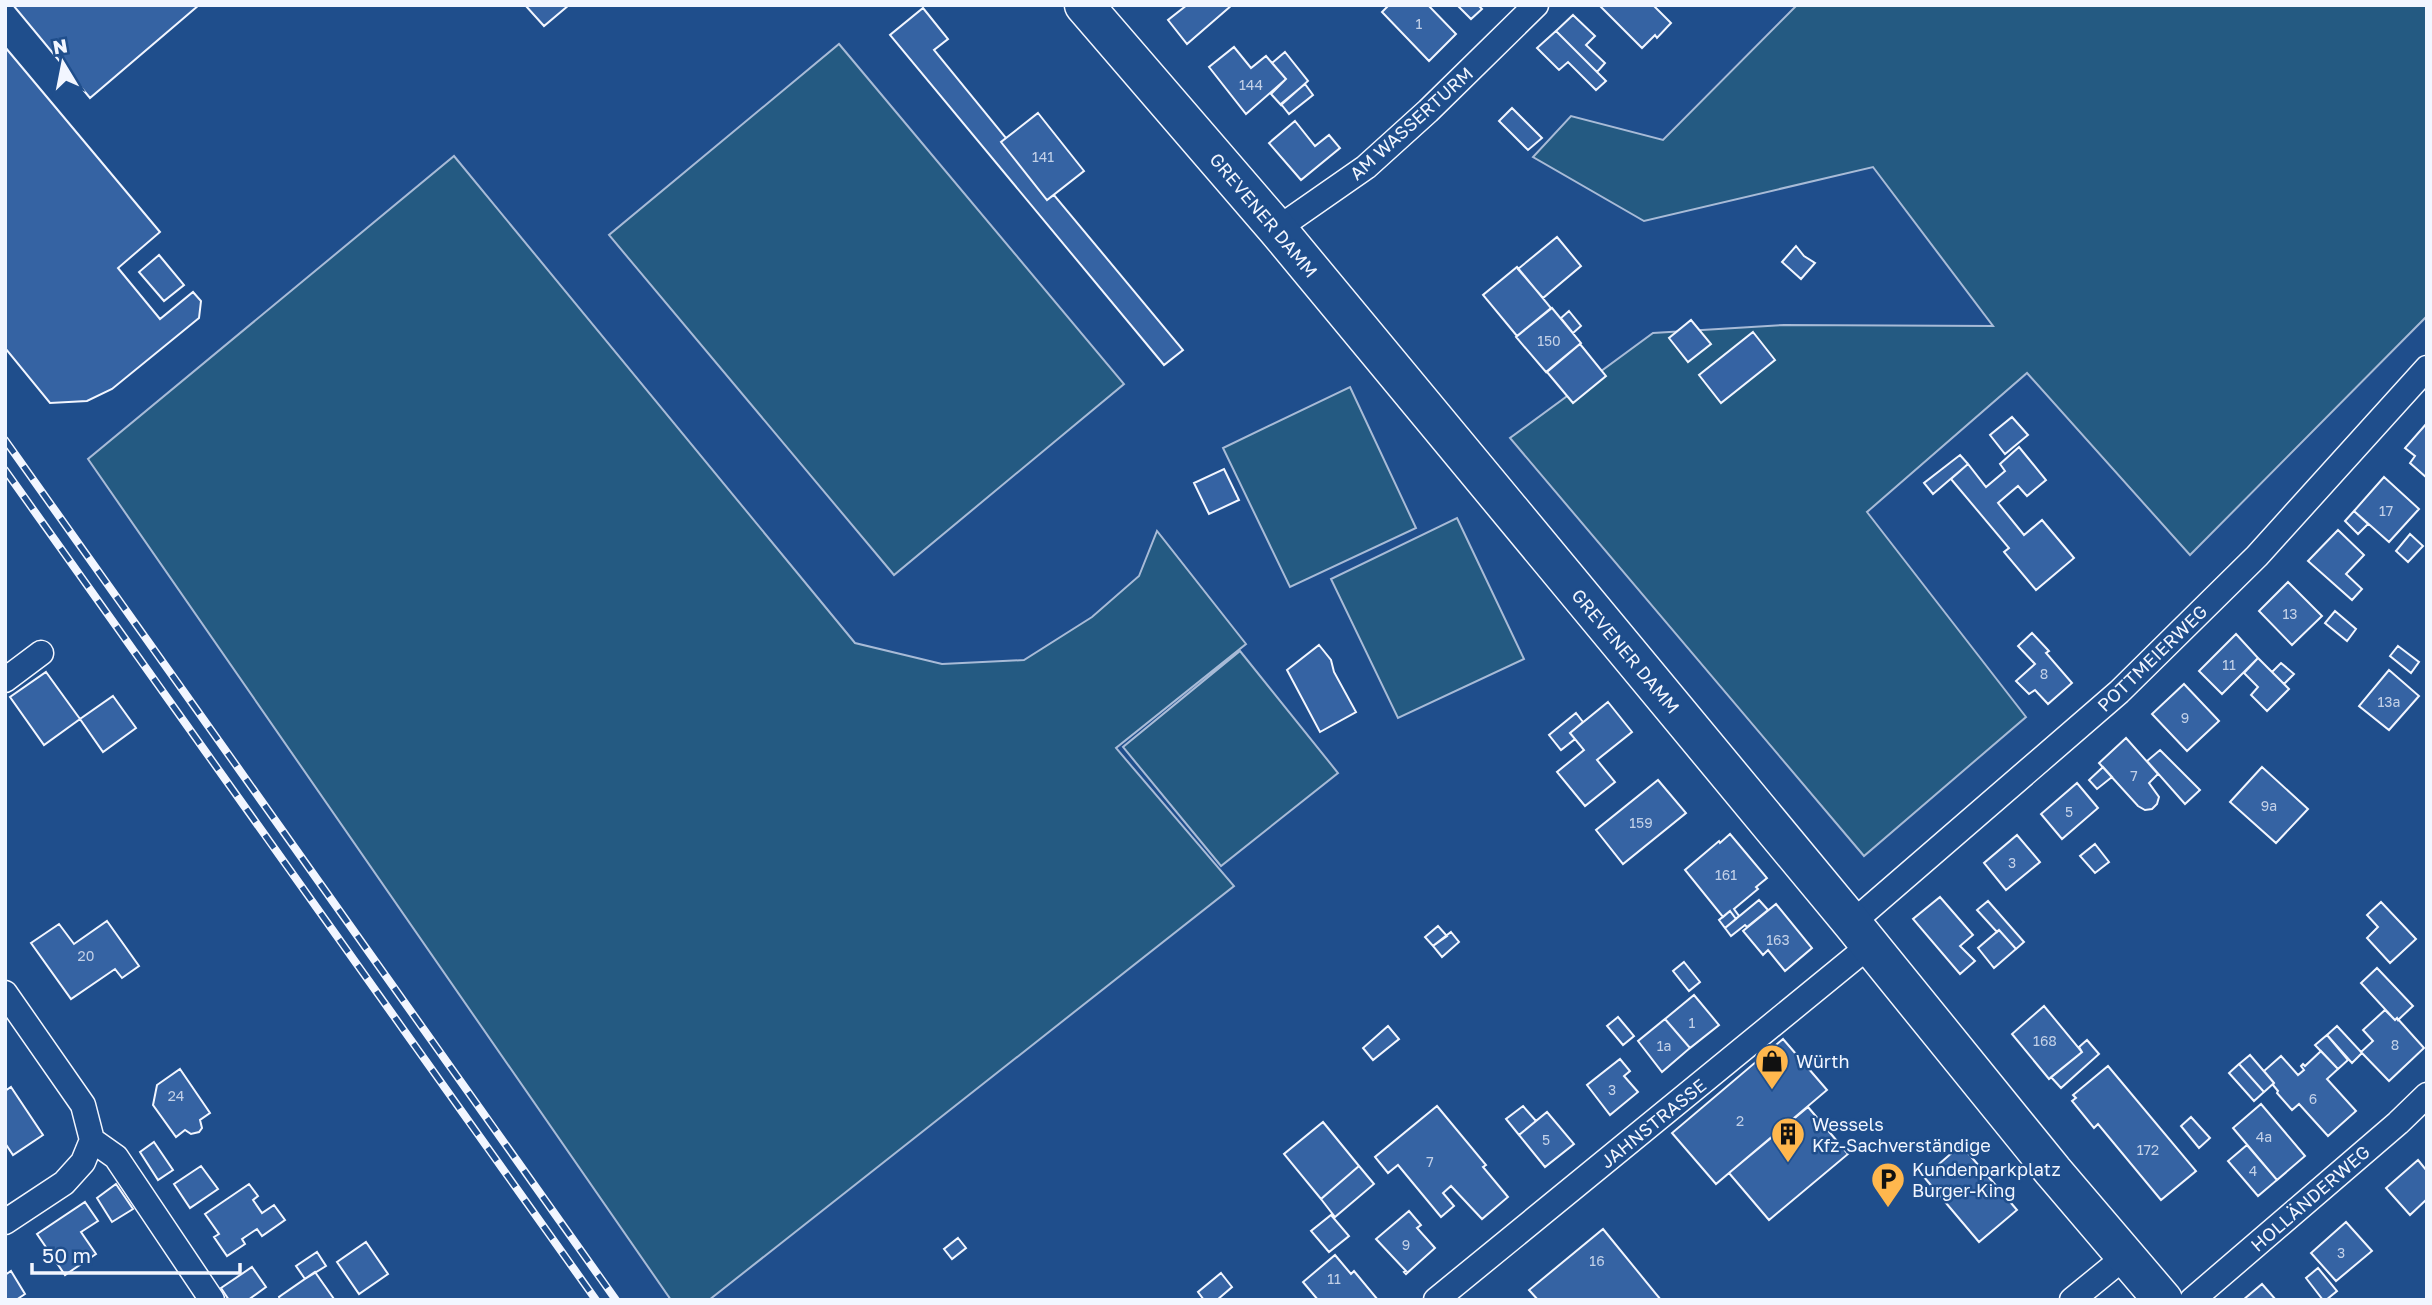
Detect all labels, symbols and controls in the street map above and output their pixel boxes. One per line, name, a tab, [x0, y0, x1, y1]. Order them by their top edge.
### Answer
house number: 1	[1416, 15, 1423, 32]
north arrow	[28, 28, 98, 98]
text: N	[51, 33, 69, 58]
street label: AM WASSERTURM	[1345, 62, 1477, 184]
house number: 144	[1239, 76, 1263, 93]
house number: 141	[1032, 148, 1054, 165]
street label: GREVENER DAMM	[1206, 148, 1322, 282]
house number: 150	[1537, 332, 1561, 349]
house number: 17	[2379, 502, 2393, 519]
street label: GREVENER DAMM	[1568, 584, 1684, 718]
street label: POTTMEIERWEG	[2093, 600, 2211, 716]
house number: 13	[2283, 605, 2297, 622]
house number: 11	[2222, 656, 2236, 673]
house number: 8	[2040, 665, 2048, 682]
house number: 13a	[2378, 693, 2400, 710]
house number: 9	[2181, 709, 2189, 726]
house number: 7	[2130, 767, 2138, 784]
house number: 9a	[2261, 797, 2277, 814]
house number: 5	[2065, 803, 2073, 820]
house number: 159	[1629, 814, 1653, 831]
house number: 3	[2008, 854, 2016, 871]
house number: 161	[1715, 866, 1737, 883]
house number: 163	[1766, 931, 1790, 948]
house number: 20	[78, 947, 94, 964]
house number: 1	[1689, 1014, 1696, 1031]
house number: 168	[2033, 1032, 2057, 1049]
house number: 8	[2391, 1036, 2399, 1053]
house number: 1a	[1657, 1037, 1671, 1054]
shop icon: Würth	[1753, 1042, 1791, 1091]
place label: Würth	[1796, 1050, 1849, 1072]
street label: JAHNSTRASSE	[1596, 1074, 1710, 1172]
house number: 3	[1608, 1081, 1616, 1098]
house number: 24	[168, 1087, 184, 1104]
house number: 6	[2309, 1090, 2317, 1107]
house number: 2	[1736, 1112, 1744, 1129]
place label: Wessels Kfz-Sachverständige	[1812, 1113, 1991, 1156]
building icon: Wessels Kfz-Sachverständige	[1769, 1115, 1807, 1164]
house number: 4a	[2256, 1128, 2272, 1145]
house number: 5	[1542, 1131, 1550, 1148]
street label: HOLLÄNDERWEG	[2246, 1140, 2374, 1256]
house number: 172	[2137, 1141, 2159, 1158]
house number: 7	[1426, 1153, 1434, 1170]
place label: Kundenparkplatz Burger-King	[1912, 1158, 2061, 1201]
parking icon: Kundenparkplatz Burger-King	[1869, 1160, 1907, 1209]
house number: 4	[2249, 1162, 2257, 1179]
scale bar	[32, 1232, 240, 1276]
house number: 9	[1402, 1236, 1410, 1253]
text: 50 m	[42, 1242, 91, 1268]
house number: 3	[2337, 1244, 2345, 1261]
house number: 16	[1589, 1252, 1605, 1269]
house number: 11	[1327, 1270, 1341, 1287]

